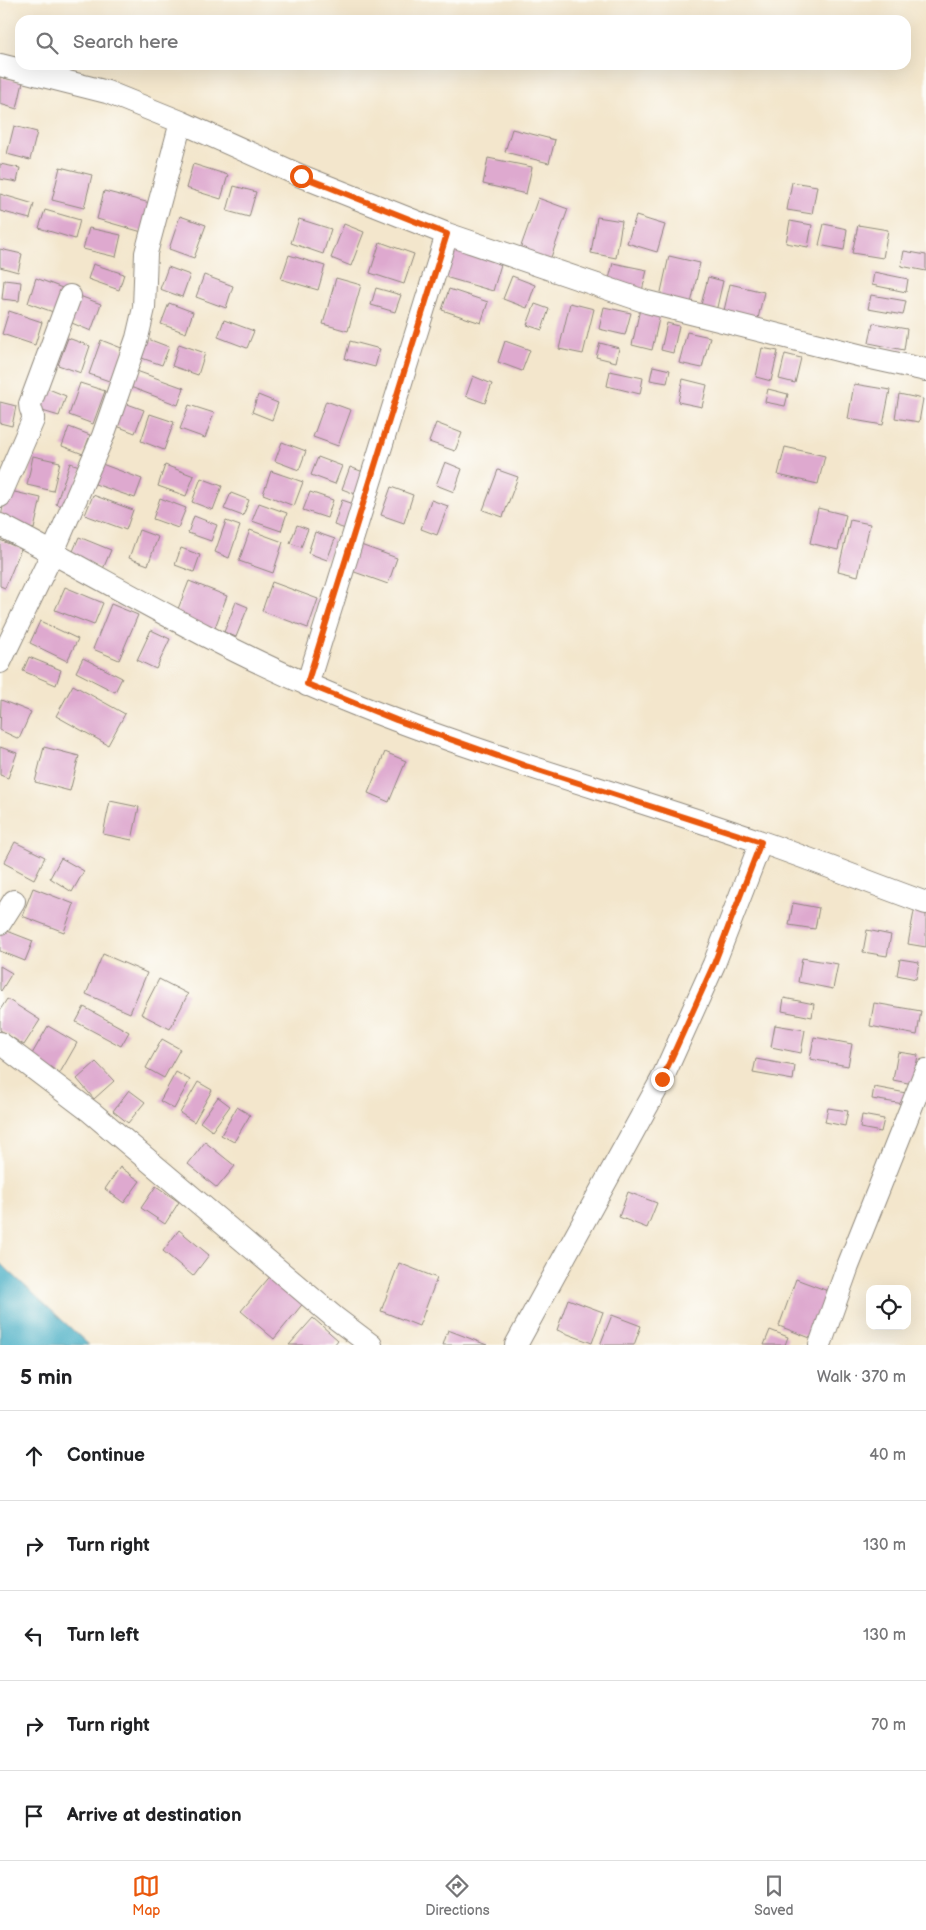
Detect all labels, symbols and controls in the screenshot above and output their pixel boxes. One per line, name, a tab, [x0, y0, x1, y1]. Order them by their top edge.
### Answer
search box	[15, 15, 911, 70]
icon: search	[33, 29, 61, 57]
text: Search here	[73, 31, 178, 54]
route start	[290, 165, 313, 188]
route end	[651, 1068, 674, 1091]
map controls	[866, 1285, 911, 1330]
button: locate	[866, 1285, 911, 1330]
text: 5 min	[20, 1365, 73, 1390]
text: Walk · 370 m	[817, 1368, 906, 1387]
icon: ahead	[20, 1442, 48, 1470]
text: Continue	[67, 1444, 145, 1467]
text: 40 m	[869, 1446, 906, 1465]
icon: right	[20, 1532, 48, 1560]
text: Turn right	[67, 1534, 150, 1557]
text: 130 m	[863, 1536, 906, 1555]
icon: left	[20, 1622, 48, 1650]
text: Turn left	[67, 1624, 139, 1647]
text: 130 m	[863, 1626, 906, 1645]
icon: right	[20, 1712, 48, 1740]
text: Turn right	[67, 1714, 150, 1737]
text: 70 m	[871, 1716, 906, 1735]
icon: arrive	[20, 1802, 48, 1830]
text: Arrive at destination	[67, 1804, 242, 1827]
tab: Map	[132, 1872, 161, 1919]
tab: Directions	[425, 1872, 490, 1919]
tab: Saved	[754, 1872, 794, 1919]

